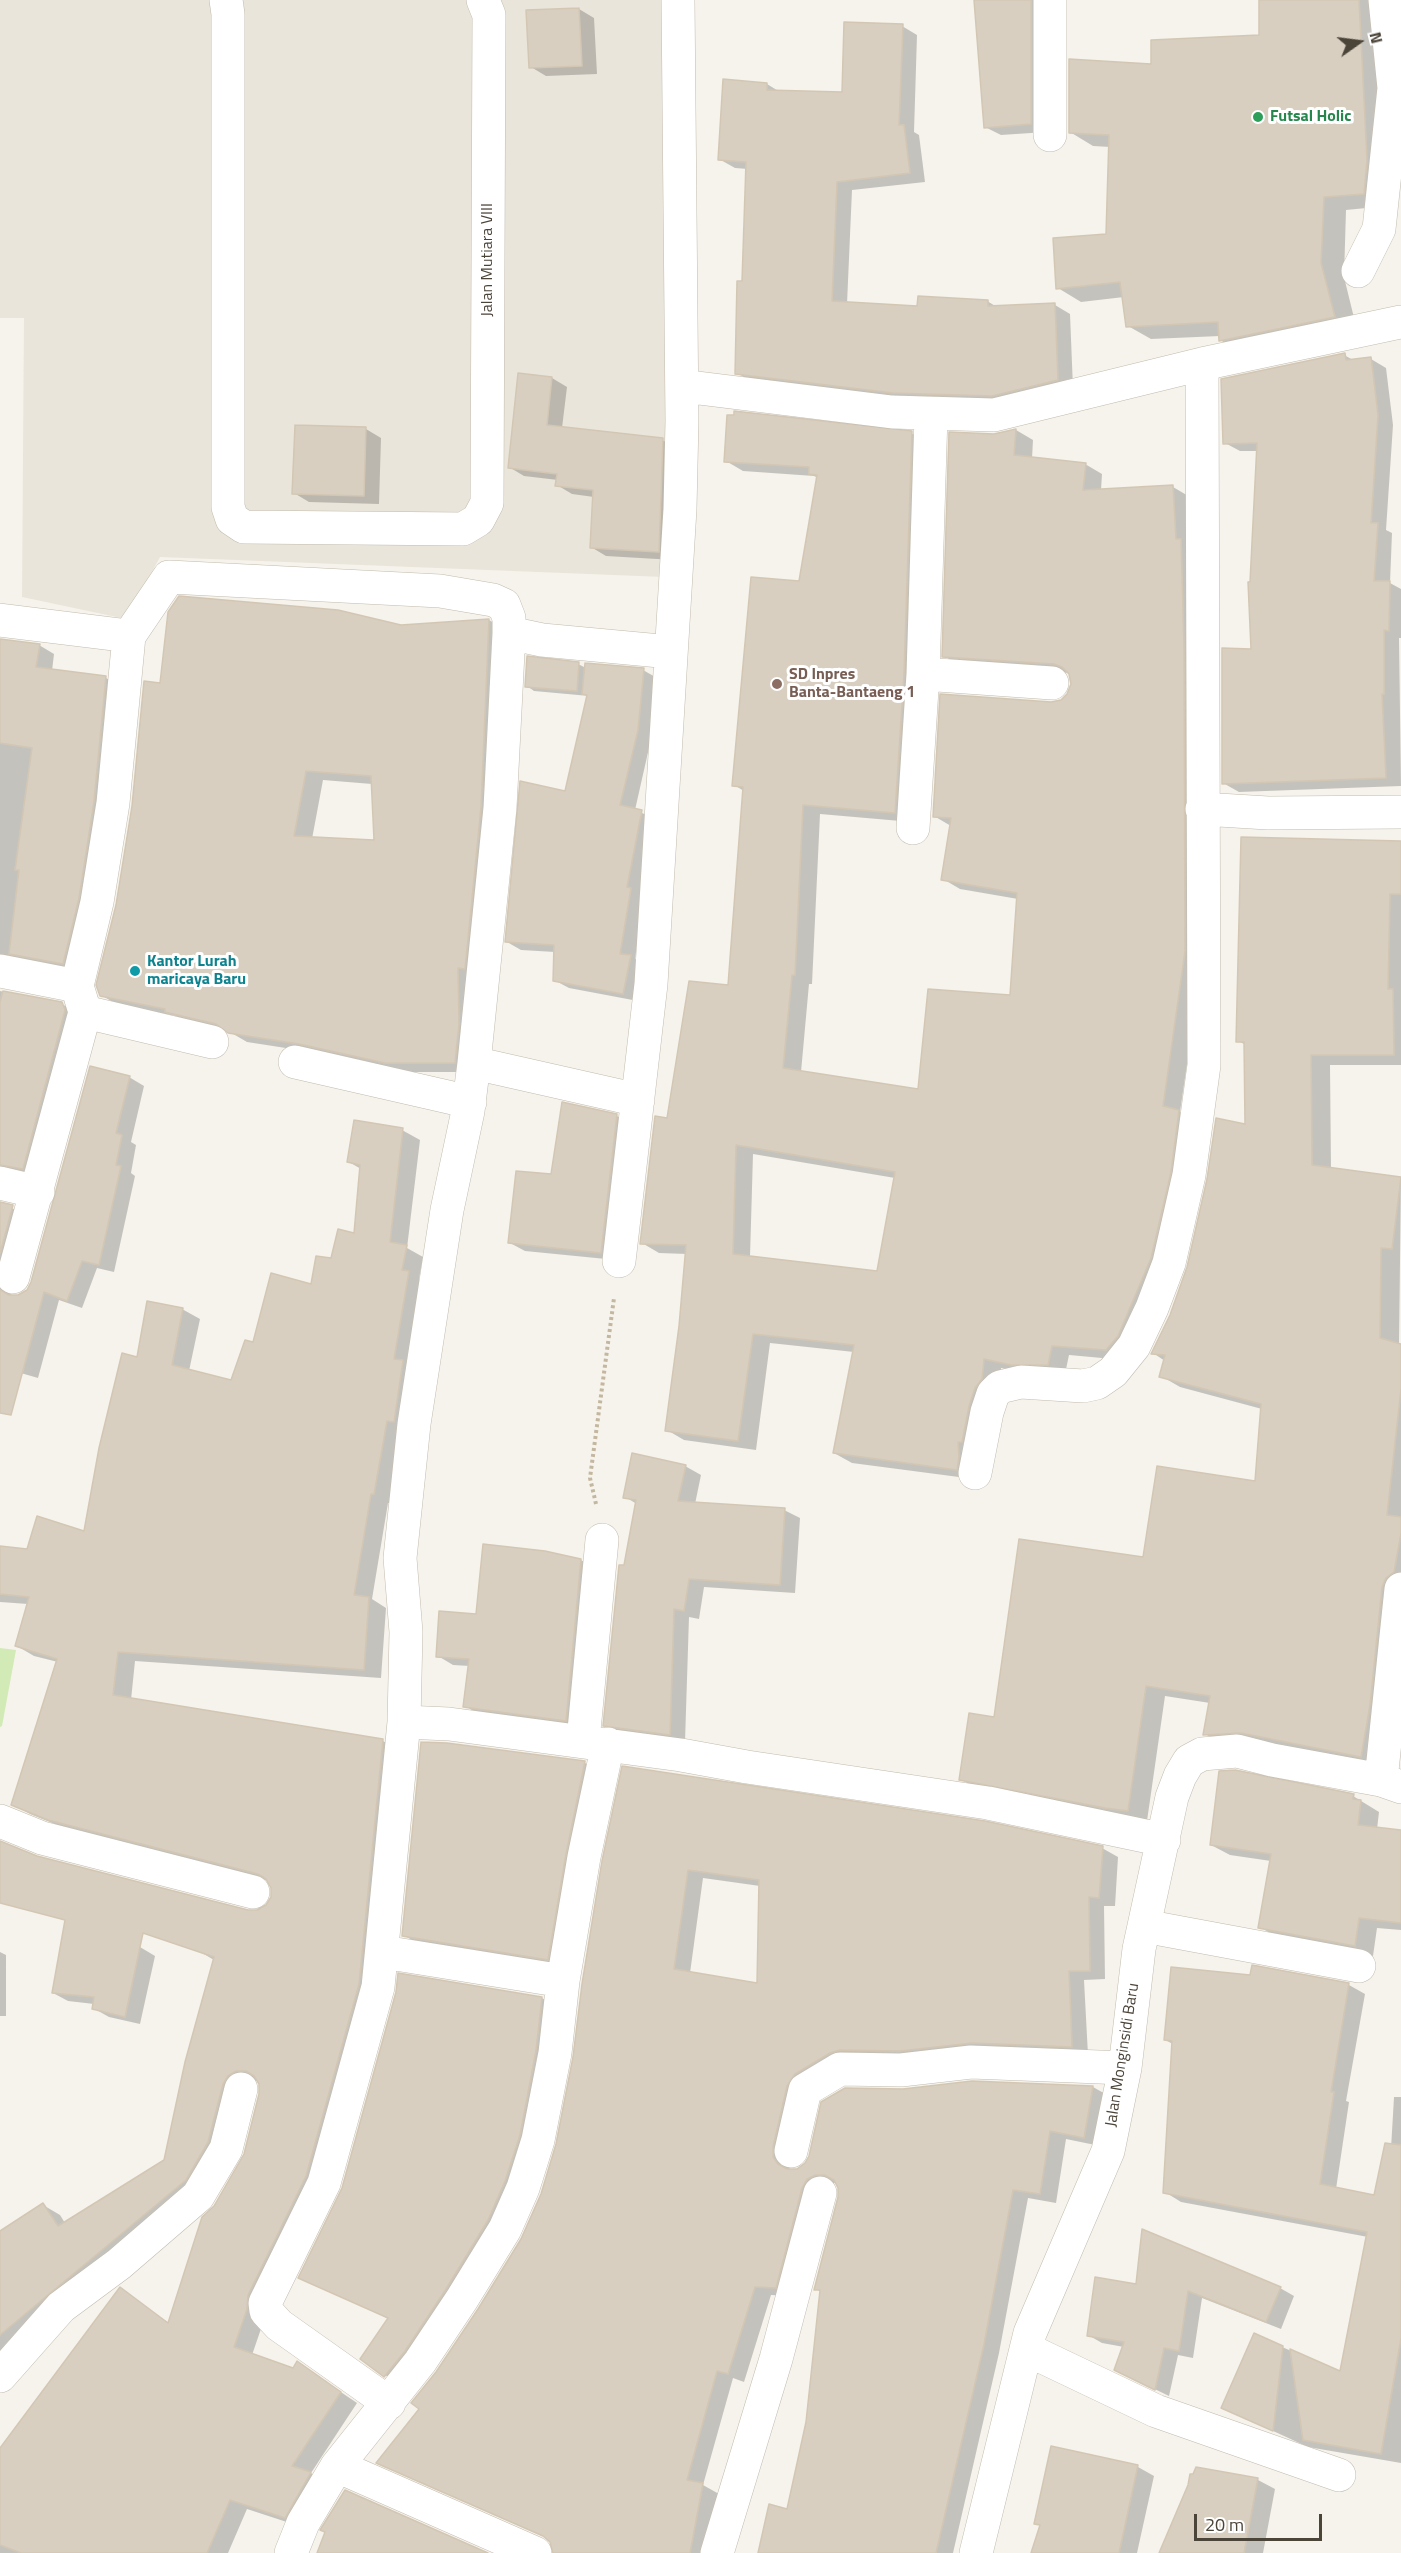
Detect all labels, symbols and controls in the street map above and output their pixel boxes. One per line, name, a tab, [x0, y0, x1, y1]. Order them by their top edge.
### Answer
north arrow	[1329, 12, 1389, 72]
text: N	[1363, 29, 1389, 46]
place label: Futsal Holic	[1270, 107, 1351, 127]
marker: Futsal Holic	[1251, 110, 1265, 124]
street label: Jalan Mutiara VIII	[478, 203, 498, 317]
place label: SD Inpres Banta-Bantaeng 1	[789, 665, 915, 703]
marker: SD Inpres Banta-Bantaeng 1	[770, 677, 784, 691]
place label: Kantor Lurah maricaya Baru	[147, 952, 246, 990]
marker: Kantor Lurah maricaya Baru	[128, 964, 142, 978]
street label: Jalan Monginsidi Baru	[1102, 1982, 1144, 2128]
scale bar	[1197, 2502, 1324, 2540]
text: 20 m	[1205, 2511, 1244, 2538]

